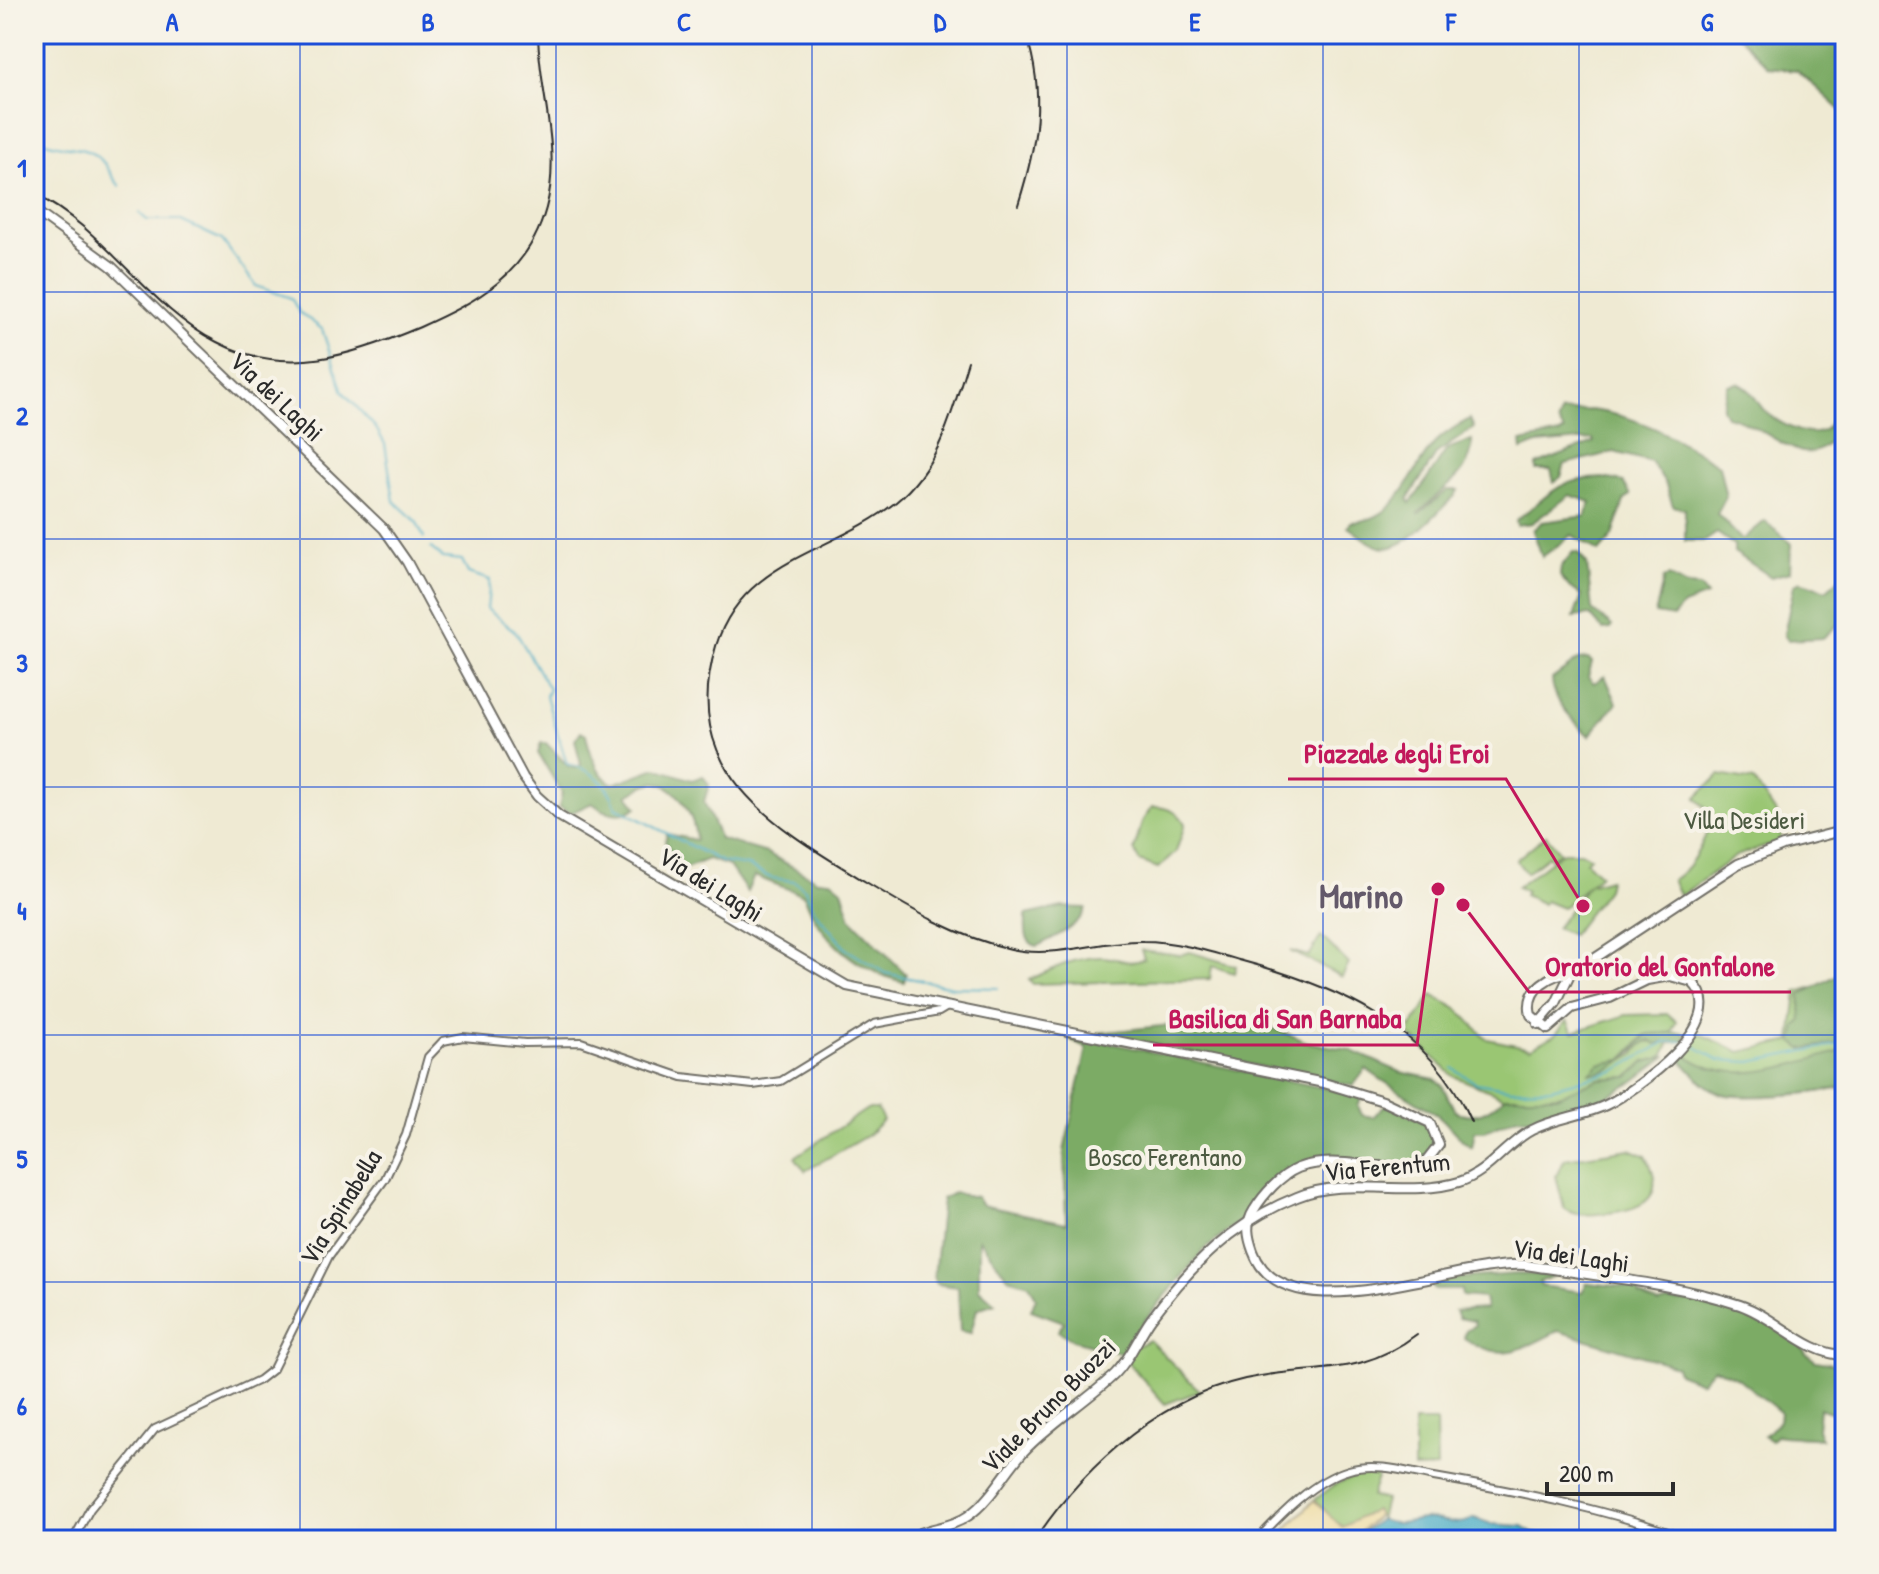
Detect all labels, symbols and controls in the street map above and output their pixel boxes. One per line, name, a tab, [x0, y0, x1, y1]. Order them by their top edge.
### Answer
text: A	[166, 4, 179, 39]
text: B	[421, 4, 435, 39]
text: C	[677, 4, 691, 39]
text: D	[934, 4, 947, 39]
text: E	[1189, 4, 1201, 39]
text: F	[1445, 4, 1457, 39]
text: G	[1701, 4, 1714, 39]
text: 1	[17, 150, 27, 185]
street label: Via dei Laghi	[222, 343, 332, 449]
text: 2	[16, 398, 29, 433]
text: 3	[16, 645, 28, 680]
callout: Piazzale degli Eroi	[1288, 727, 1506, 779]
text: Piazzale degli Eroi	[1304, 734, 1490, 773]
park label: Villa Desideri	[1683, 802, 1805, 837]
street label: Via dei Laghi	[652, 838, 770, 930]
district label: Marino	[1319, 873, 1403, 919]
text: 4	[17, 893, 27, 928]
callout: Oratorio del Gonfalone	[1529, 940, 1791, 992]
text: Oratorio del Gonfalone	[1545, 947, 1776, 985]
callout: Basilica di San Barnaba	[1153, 993, 1417, 1045]
text: Basilica di San Barnaba	[1169, 999, 1401, 1037]
park label: Bosco Ferentano	[1088, 1139, 1242, 1174]
text: 5	[17, 1141, 28, 1176]
street label: Via Spinabella	[291, 1143, 389, 1271]
street label: Via Ferentum	[1323, 1143, 1451, 1189]
street label: Via dei Laghi	[1511, 1230, 1631, 1280]
street label: Viale Bruno Buozzi	[973, 1330, 1123, 1480]
text: 6	[17, 1388, 28, 1423]
scale bar	[1547, 1446, 1673, 1496]
text: 200 m	[1559, 1457, 1614, 1489]

